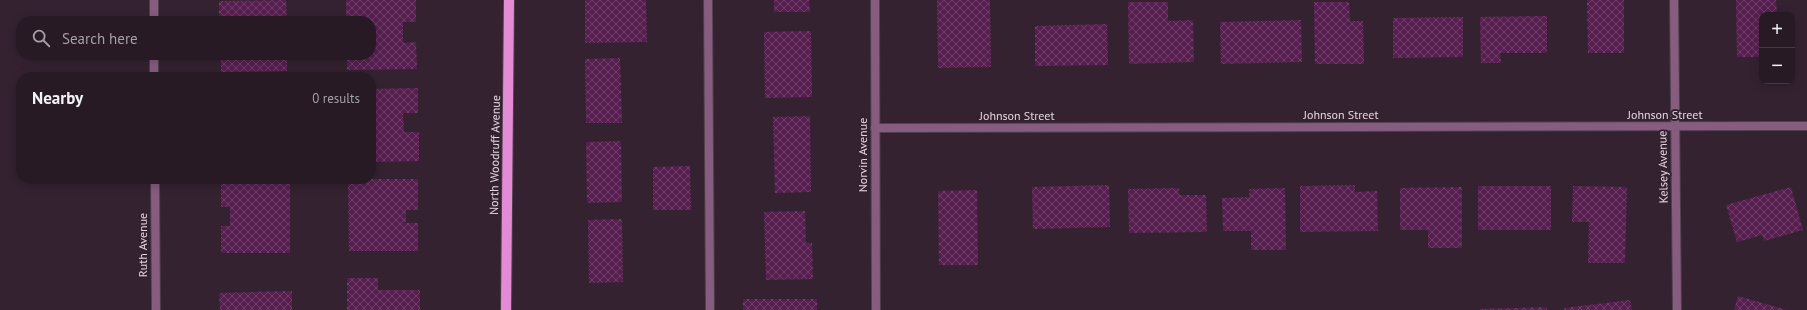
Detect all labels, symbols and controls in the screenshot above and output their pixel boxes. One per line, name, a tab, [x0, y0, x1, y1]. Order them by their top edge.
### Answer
map controls	[1759, 12, 1795, 84]
button: +	[1759, 12, 1795, 48]
search box	[16, 16, 376, 60]
icon: search	[30, 27, 52, 49]
text: Search here	[62, 29, 138, 48]
button: −	[1759, 48, 1795, 84]
text: Nearby	[32, 87, 83, 109]
text: 0 results	[312, 90, 360, 107]
street label: North Woodruff Avenue	[486, 95, 503, 215]
street label: Johnson Street	[1303, 107, 1378, 122]
street label: Johnson Street	[1627, 107, 1702, 122]
street label: Johnson Street	[979, 108, 1054, 123]
street label: Norvin Avenue	[855, 118, 870, 192]
street label: Kelsey Avenue	[1654, 131, 1671, 203]
street label: Ruth Avenue	[135, 213, 150, 277]

